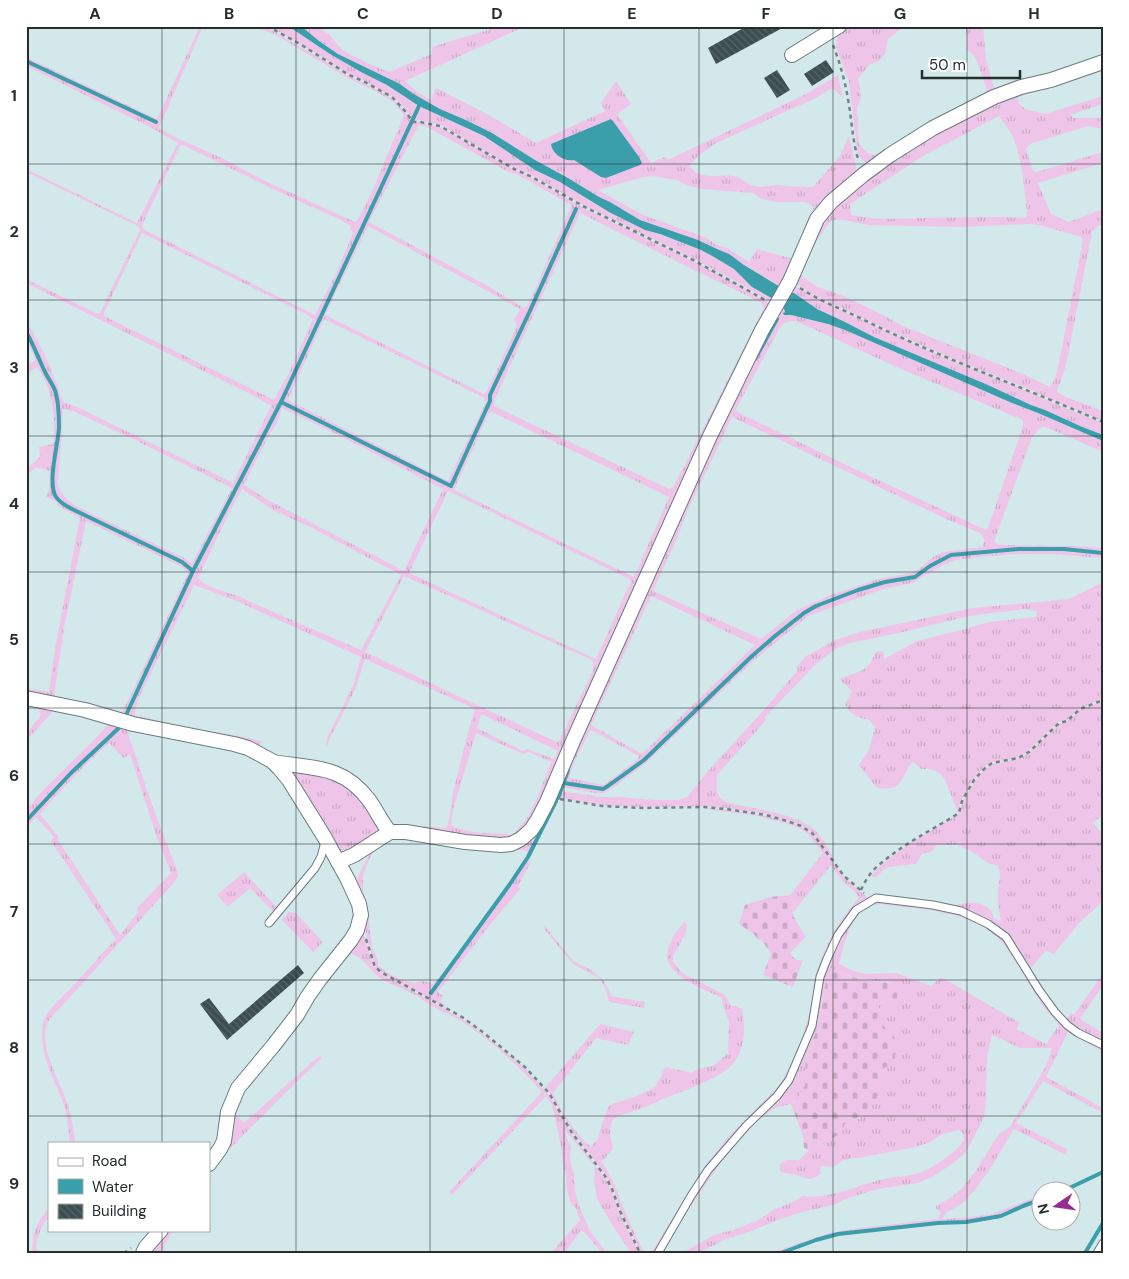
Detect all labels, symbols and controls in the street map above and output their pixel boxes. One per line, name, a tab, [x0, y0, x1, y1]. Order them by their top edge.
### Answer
text: A	[89, 3, 101, 24]
text: B	[224, 3, 234, 24]
text: C	[357, 3, 369, 24]
text: D	[491, 3, 503, 24]
text: E	[627, 3, 637, 24]
text: F	[762, 3, 771, 24]
text: G	[894, 3, 906, 24]
text: H	[1028, 3, 1040, 24]
scale bar	[922, 48, 1019, 80]
text: 50 m	[929, 55, 966, 75]
text: 1	[11, 85, 17, 106]
text: 2	[9, 221, 19, 242]
text: 3	[9, 357, 19, 378]
text: 4	[9, 493, 19, 514]
text: 5	[9, 629, 19, 650]
text: 6	[9, 765, 19, 786]
text: 7	[10, 901, 19, 922]
text: 8	[9, 1037, 19, 1058]
legend	[48, 1142, 210, 1232]
text: Road	[92, 1151, 127, 1171]
text: 9	[9, 1173, 19, 1194]
text: Water	[92, 1177, 134, 1197]
north arrow	[1032, 1182, 1082, 1232]
text: Building	[92, 1201, 147, 1221]
text: N	[1033, 1202, 1053, 1216]

